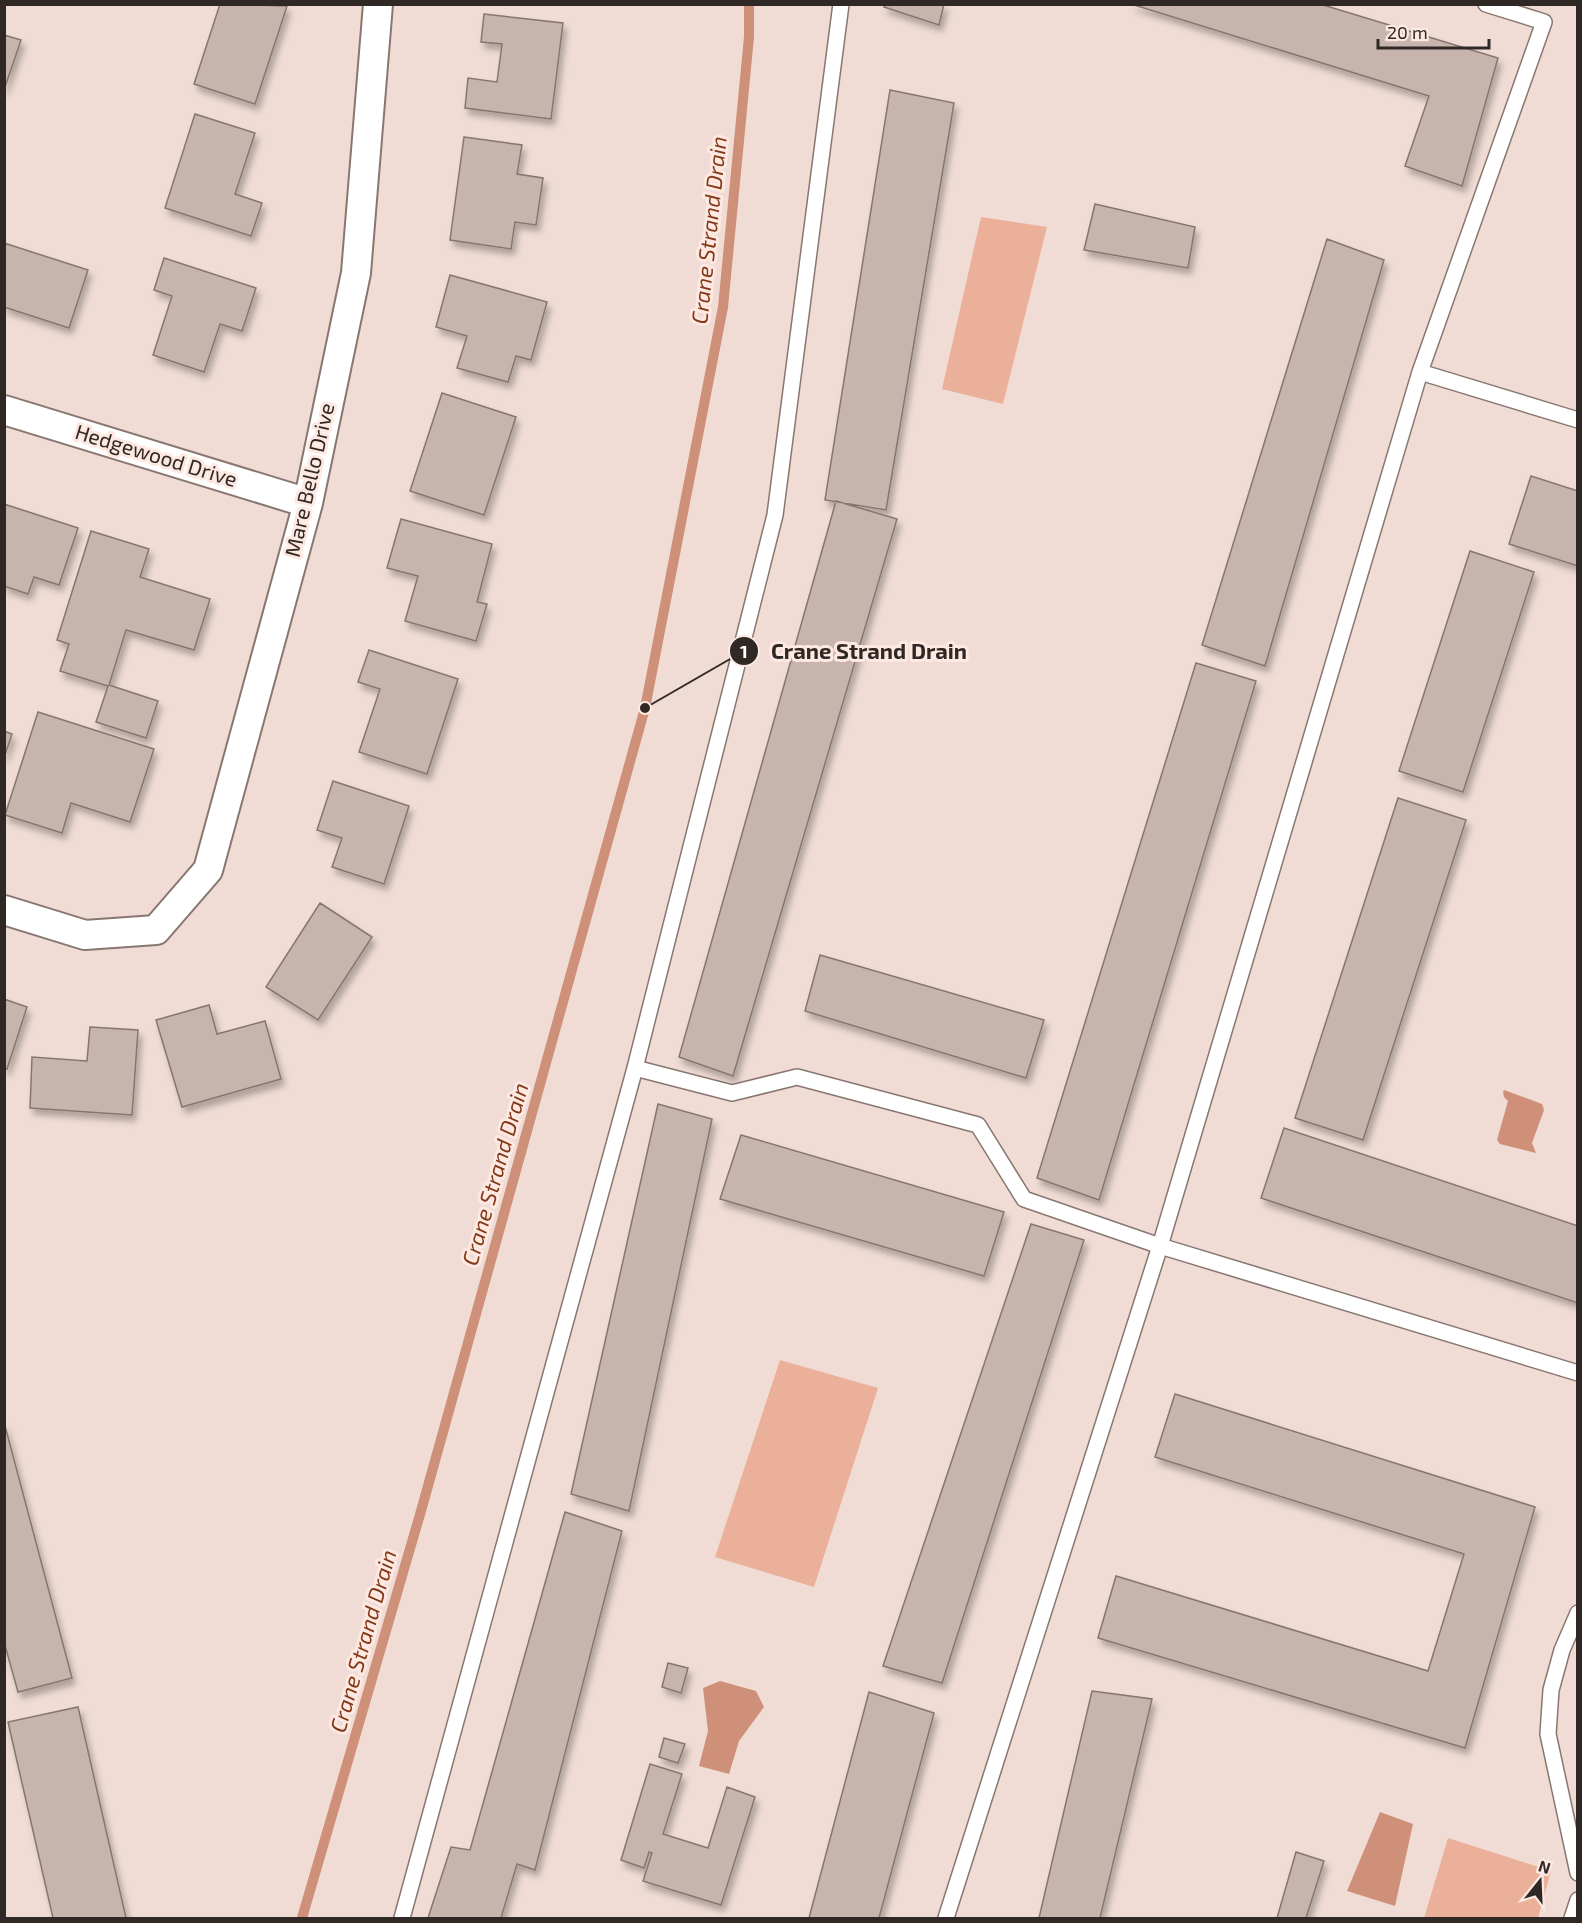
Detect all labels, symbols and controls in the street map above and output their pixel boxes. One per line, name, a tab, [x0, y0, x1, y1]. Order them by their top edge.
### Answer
scale bar	[1378, 12, 1489, 50]
text: 20 m	[1387, 21, 1428, 43]
water label: Crane Strand Drain	[685, 135, 731, 325]
street label: Mare Bello Drive	[279, 400, 338, 559]
street label: Hedgewood Drive	[72, 418, 240, 491]
callout: Crane Strand Drain	[729, 631, 979, 671]
text: Crane Strand Drain	[771, 637, 967, 663]
text: 1	[740, 640, 748, 662]
water label: Crane Strand Drain	[456, 1079, 533, 1268]
water label: Crane Strand Drain	[324, 1546, 401, 1735]
north arrow	[1510, 1851, 1570, 1911]
text: N	[1536, 1855, 1553, 1877]

